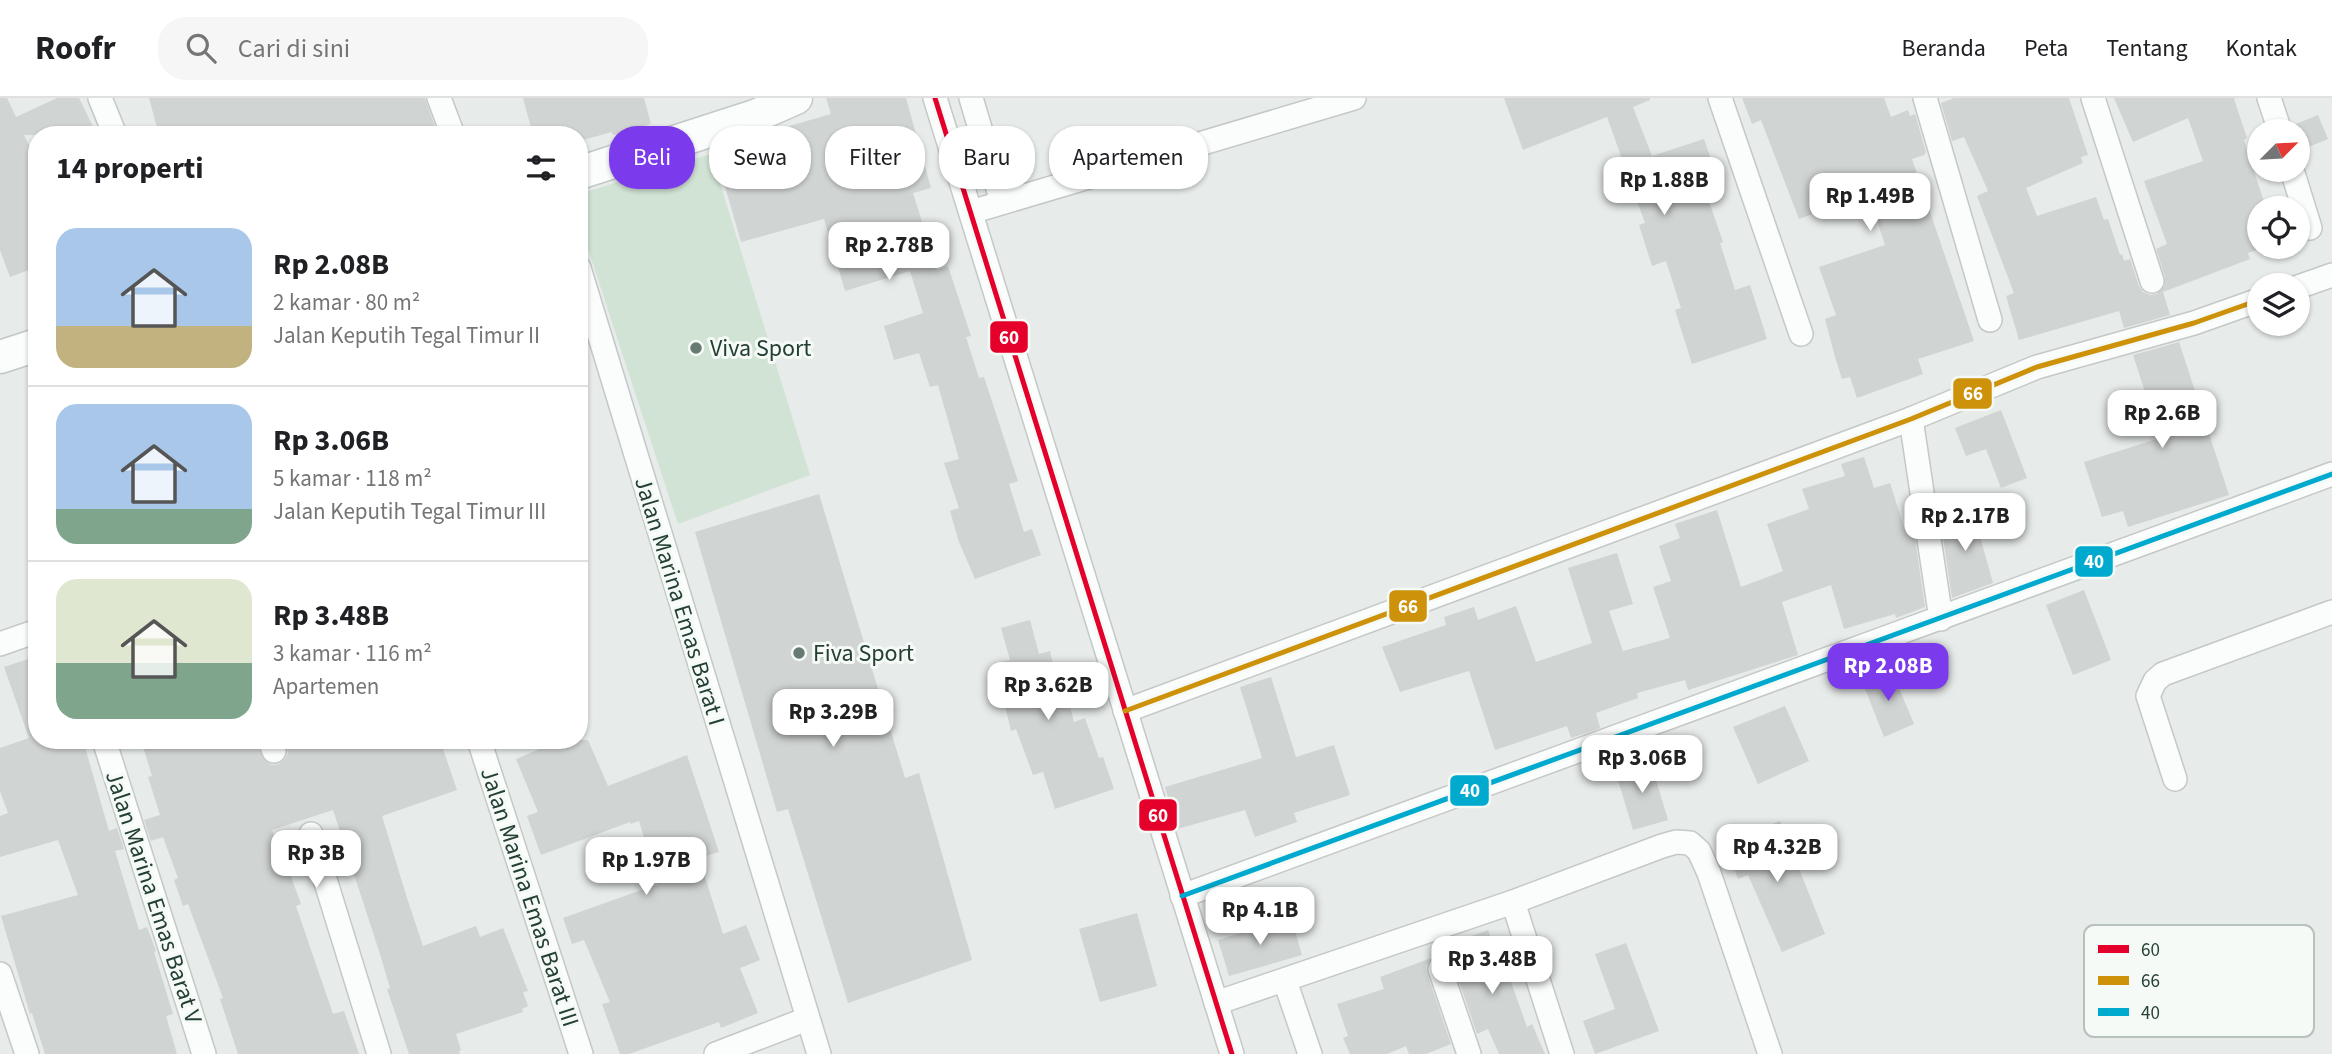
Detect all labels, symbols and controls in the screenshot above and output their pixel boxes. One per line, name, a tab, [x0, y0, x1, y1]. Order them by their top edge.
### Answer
search box	[158, 17, 648, 80]
text: Roofr	[35, 25, 116, 72]
icon: search	[182, 29, 220, 67]
text: Cari di sini	[238, 30, 350, 67]
text: Beranda	[1902, 31, 1986, 66]
text: Peta	[2024, 31, 2068, 66]
text: Tentang	[2106, 31, 2188, 66]
text: Kontak	[2226, 31, 2297, 66]
north arrow	[2247, 119, 2310, 182]
map controls	[2247, 119, 2310, 336]
chip: Beli	[609, 126, 695, 189]
chip: Sewa	[709, 126, 811, 189]
chip: Filter	[825, 126, 925, 189]
chip: Baru	[939, 126, 1035, 189]
chip: Apartemen	[1049, 126, 1208, 189]
text: 14 properti	[56, 147, 204, 190]
icon: filters	[522, 149, 560, 187]
pin: Rp 1.88B	[1592, 158, 1736, 217]
text: Rp 1.88B	[1619, 163, 1709, 196]
pin: Rp 1.49B	[1798, 174, 1942, 233]
text: Rp 1.49B	[1825, 179, 1915, 212]
button: locate	[2247, 196, 2310, 259]
pin: Rp 2.78B	[817, 222, 961, 282]
text: Rp 2.78B	[844, 228, 934, 261]
text: Rp 2.08B	[273, 243, 389, 286]
icon: home	[112, 256, 196, 340]
button: layers	[2247, 273, 2310, 336]
text: 2 kamar · 80 m²	[273, 286, 420, 319]
text: Jalan Keputih Tegal Timur II	[273, 319, 540, 352]
line badge: 60	[989, 320, 1029, 354]
text: 60	[999, 325, 1019, 352]
place label: Viva Sport	[710, 331, 811, 366]
marker: Viva Sport	[688, 340, 704, 356]
line badge: 66	[1952, 377, 1993, 410]
text: 66	[1963, 381, 1983, 408]
pin: Rp 2.6B	[2097, 390, 2227, 450]
text: Rp 2.6B	[2124, 396, 2200, 429]
text: Rp 3.06B	[273, 419, 389, 462]
icon: home	[112, 432, 196, 516]
text: 5 kamar · 118 m²	[273, 462, 432, 495]
street label: Jalan Marina Emas Barat I	[625, 473, 734, 730]
pin: Rp 2.17B	[1893, 494, 2037, 553]
text: Jalan Keputih Tegal Timur III	[273, 495, 546, 528]
text: Rp 2.17B	[1920, 499, 2010, 532]
line badge: 40	[2074, 545, 2114, 578]
text: 40	[2084, 549, 2104, 576]
line badge: 66	[1388, 589, 1428, 623]
text: Rp 3.48B	[273, 594, 389, 637]
text: 66	[1398, 594, 1418, 621]
icon: home	[112, 607, 196, 691]
place label: Fiva Sport	[813, 636, 914, 671]
text: 3 kamar · 116 m²	[273, 637, 432, 670]
pin: Rp 2.08B	[1816, 644, 1960, 703]
marker: Fiva Sport	[791, 645, 807, 661]
text: Rp 2.08B	[1843, 649, 1933, 682]
pin: Rp 3.62B	[976, 662, 1120, 722]
text: Rp 3.62B	[1003, 668, 1093, 701]
text: Apartemen	[273, 670, 379, 703]
pin: Rp 3.29B	[761, 690, 905, 749]
text: Rp 3.29B	[788, 695, 878, 728]
pin: Rp 3.06B	[1570, 736, 1714, 795]
text: Rp 3.06B	[1597, 741, 1687, 774]
street label: Jalan Marina Emas Barat III	[471, 763, 588, 1031]
street label: Jalan Marina Emas Barat V	[96, 766, 211, 1029]
line badge: 40	[1449, 774, 1490, 807]
text: 40	[1460, 778, 1480, 805]
line badge: 60	[1138, 798, 1178, 832]
text: 60	[1148, 803, 1168, 830]
pin: Rp 4.32B	[1705, 824, 1849, 884]
pin: Rp 3B	[267, 830, 365, 890]
text: Rp 4.32B	[1732, 830, 1822, 863]
text: Rp 3B	[287, 836, 345, 869]
pin: Rp 1.97B	[574, 838, 718, 897]
text: Rp 1.97B	[601, 843, 691, 876]
pin: Rp 4.1B	[1195, 888, 1325, 947]
text: Rp 4.1B	[1222, 893, 1298, 926]
legend	[2084, 925, 2314, 1037]
pin: Rp 3.48B	[1420, 936, 1564, 996]
text: 60	[2141, 937, 2160, 964]
text: Rp 3.48B	[1447, 942, 1537, 975]
text: 66	[2141, 968, 2160, 995]
text: 40	[2141, 1000, 2160, 1027]

